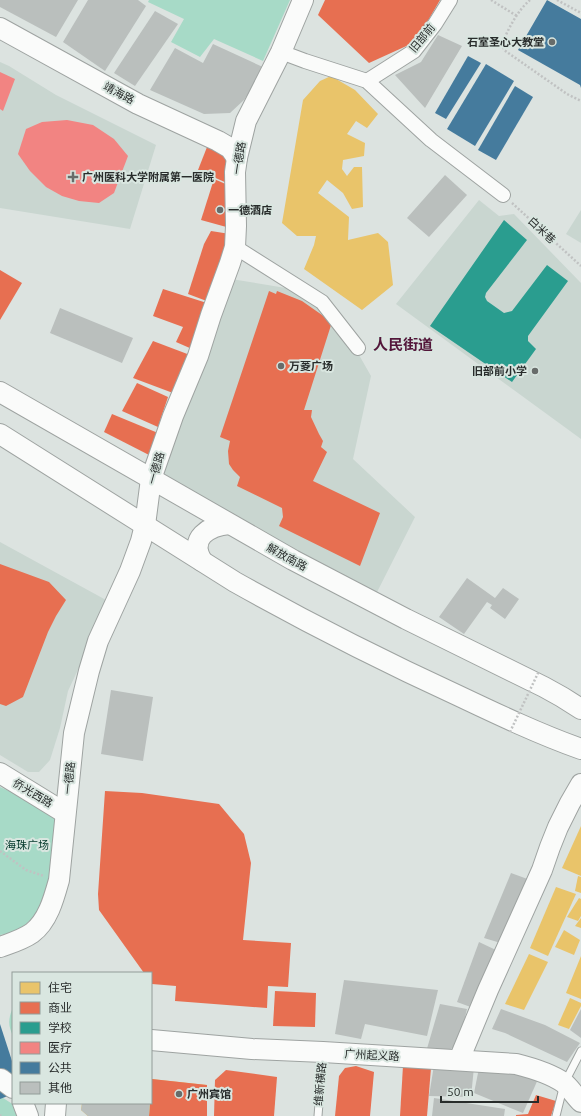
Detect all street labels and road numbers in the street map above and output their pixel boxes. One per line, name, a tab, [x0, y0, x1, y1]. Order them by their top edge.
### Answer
street label: 旧部前	[407, 22, 437, 54]
street label: 靖海路	[102, 80, 136, 106]
street label: 一德路	[230, 141, 248, 175]
street label: 白米巷	[526, 214, 558, 246]
street label: 一德路	[146, 450, 166, 486]
street label: 解放南路	[265, 541, 309, 573]
street label: 一德路	[61, 761, 77, 795]
street label: 侨光西路	[11, 777, 55, 809]
street label: 广州起义路	[344, 1048, 400, 1062]
street label: 维新横路	[312, 1062, 328, 1106]

